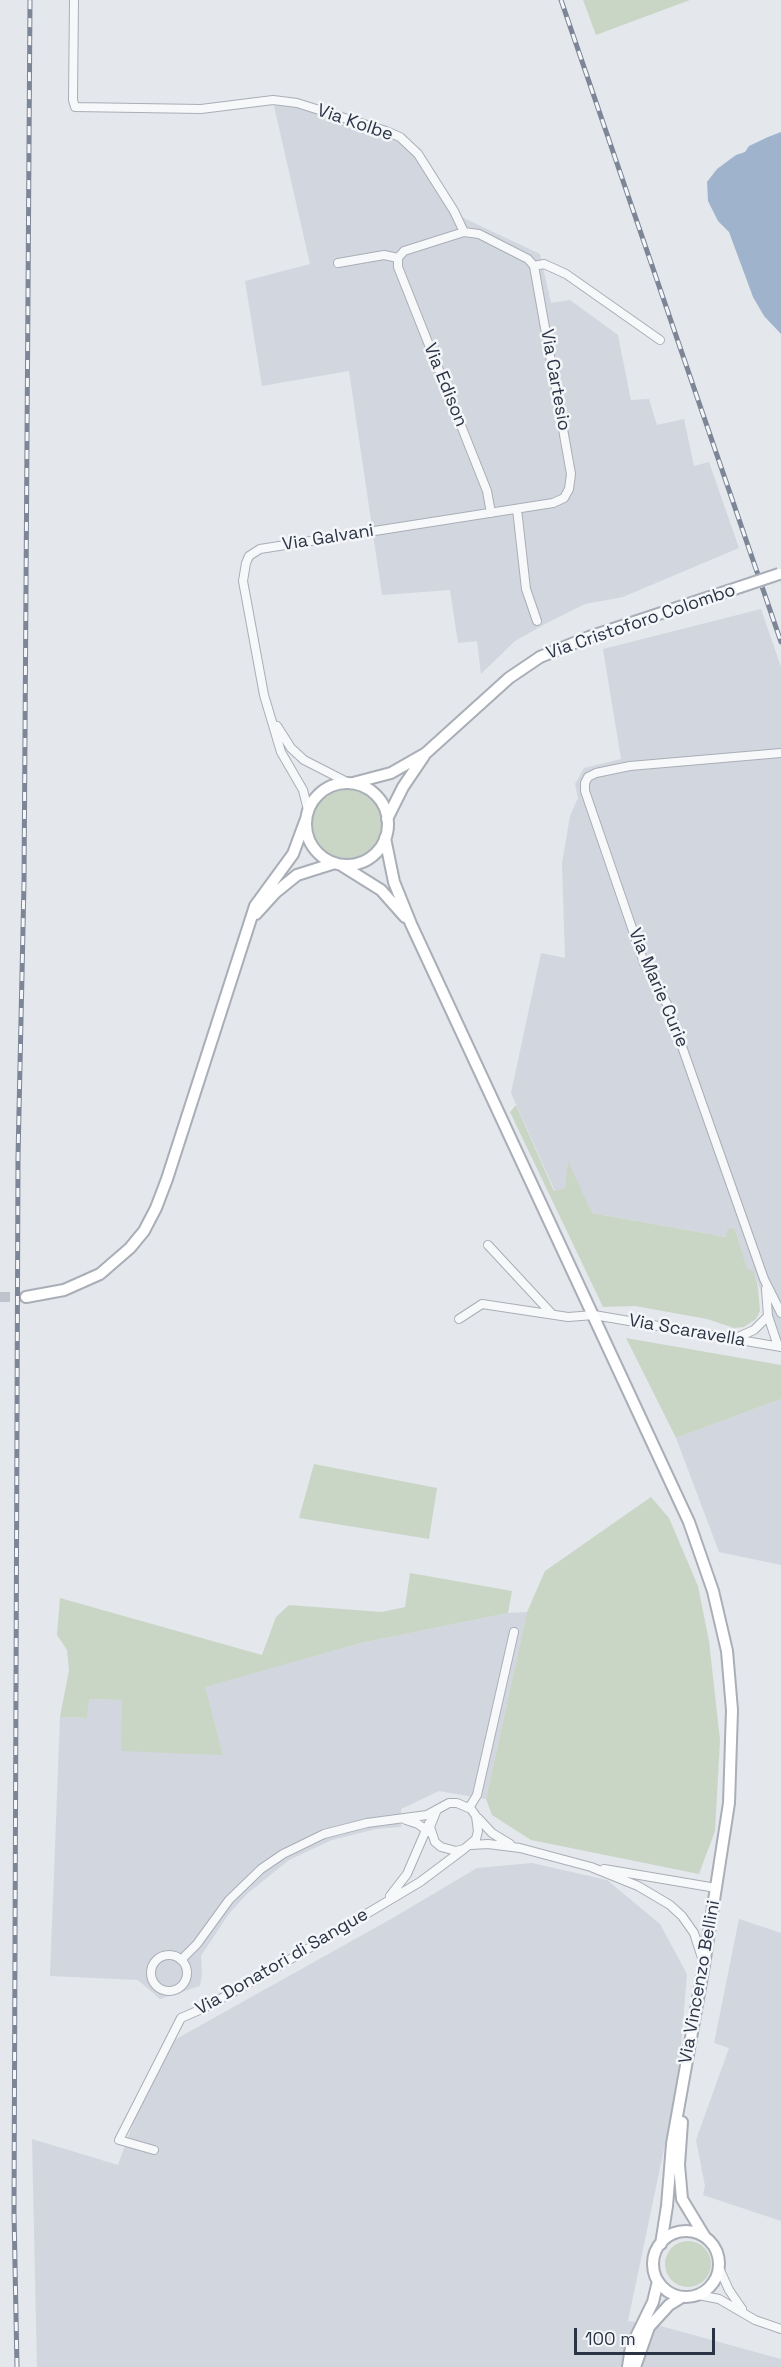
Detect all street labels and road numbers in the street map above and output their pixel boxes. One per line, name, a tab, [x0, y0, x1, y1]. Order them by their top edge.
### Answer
street label: Via Kolbe	[314, 100, 396, 146]
street label: Via Cartesio	[535, 327, 575, 433]
street label: Via Edison	[418, 340, 472, 430]
street label: Via Galvani	[281, 520, 375, 556]
street label: Via Cristoforo Colombo	[544, 579, 738, 665]
street label: Via Marie Curie	[623, 925, 693, 1051]
street label: Via Scaravella	[627, 1310, 747, 1352]
street label: Via Vincenzo Bellini	[675, 1899, 725, 2065]
street label: Via Donatori di Sangue	[192, 1904, 372, 2020]

